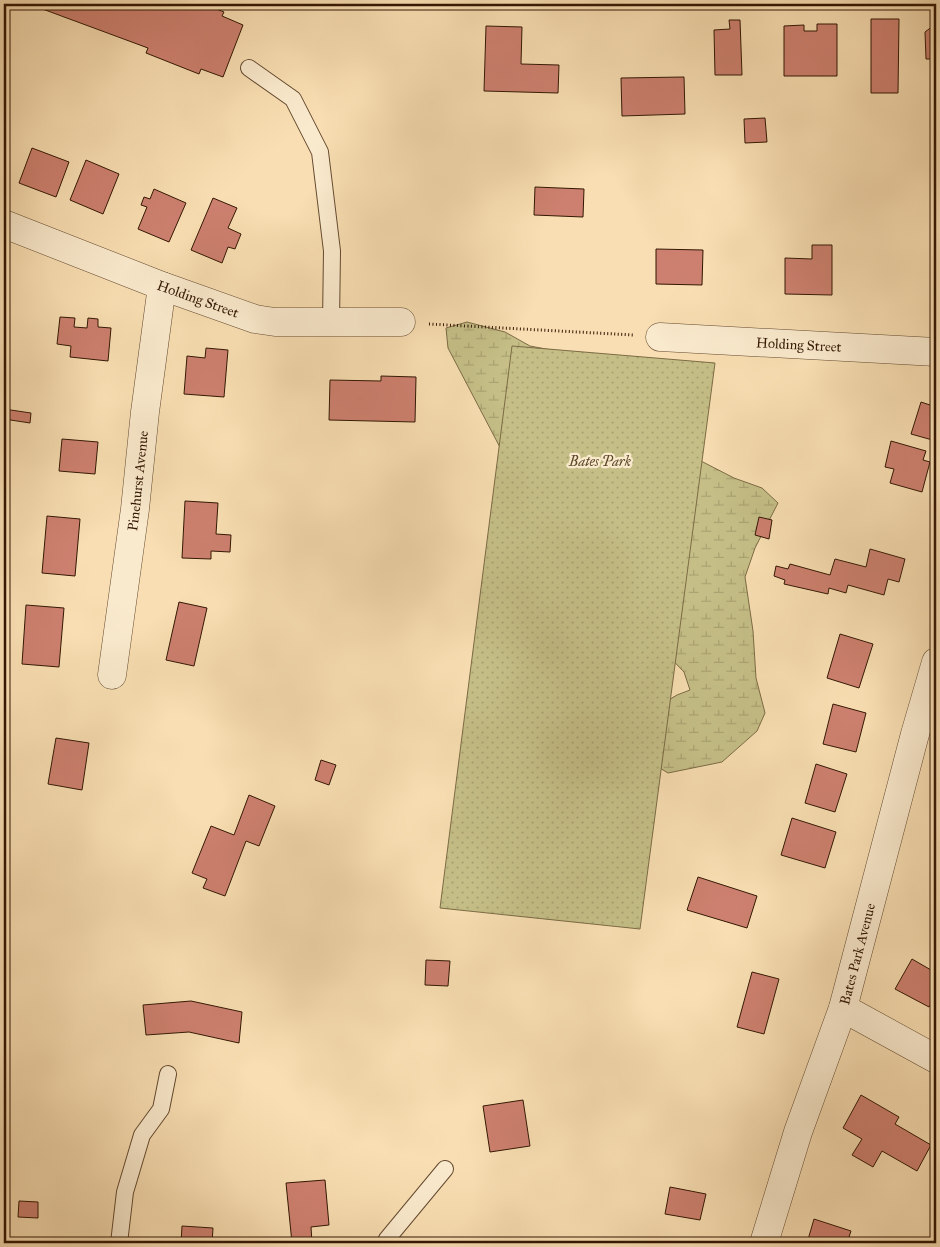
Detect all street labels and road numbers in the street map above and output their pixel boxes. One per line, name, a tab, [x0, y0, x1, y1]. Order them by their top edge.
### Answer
street label: Holding Street	[155, 277, 241, 322]
street label: Holding Street	[756, 334, 842, 356]
street label: Pinehurst Avenue	[124, 430, 152, 532]
street label: Bates Park Avenue	[836, 901, 879, 1007]

